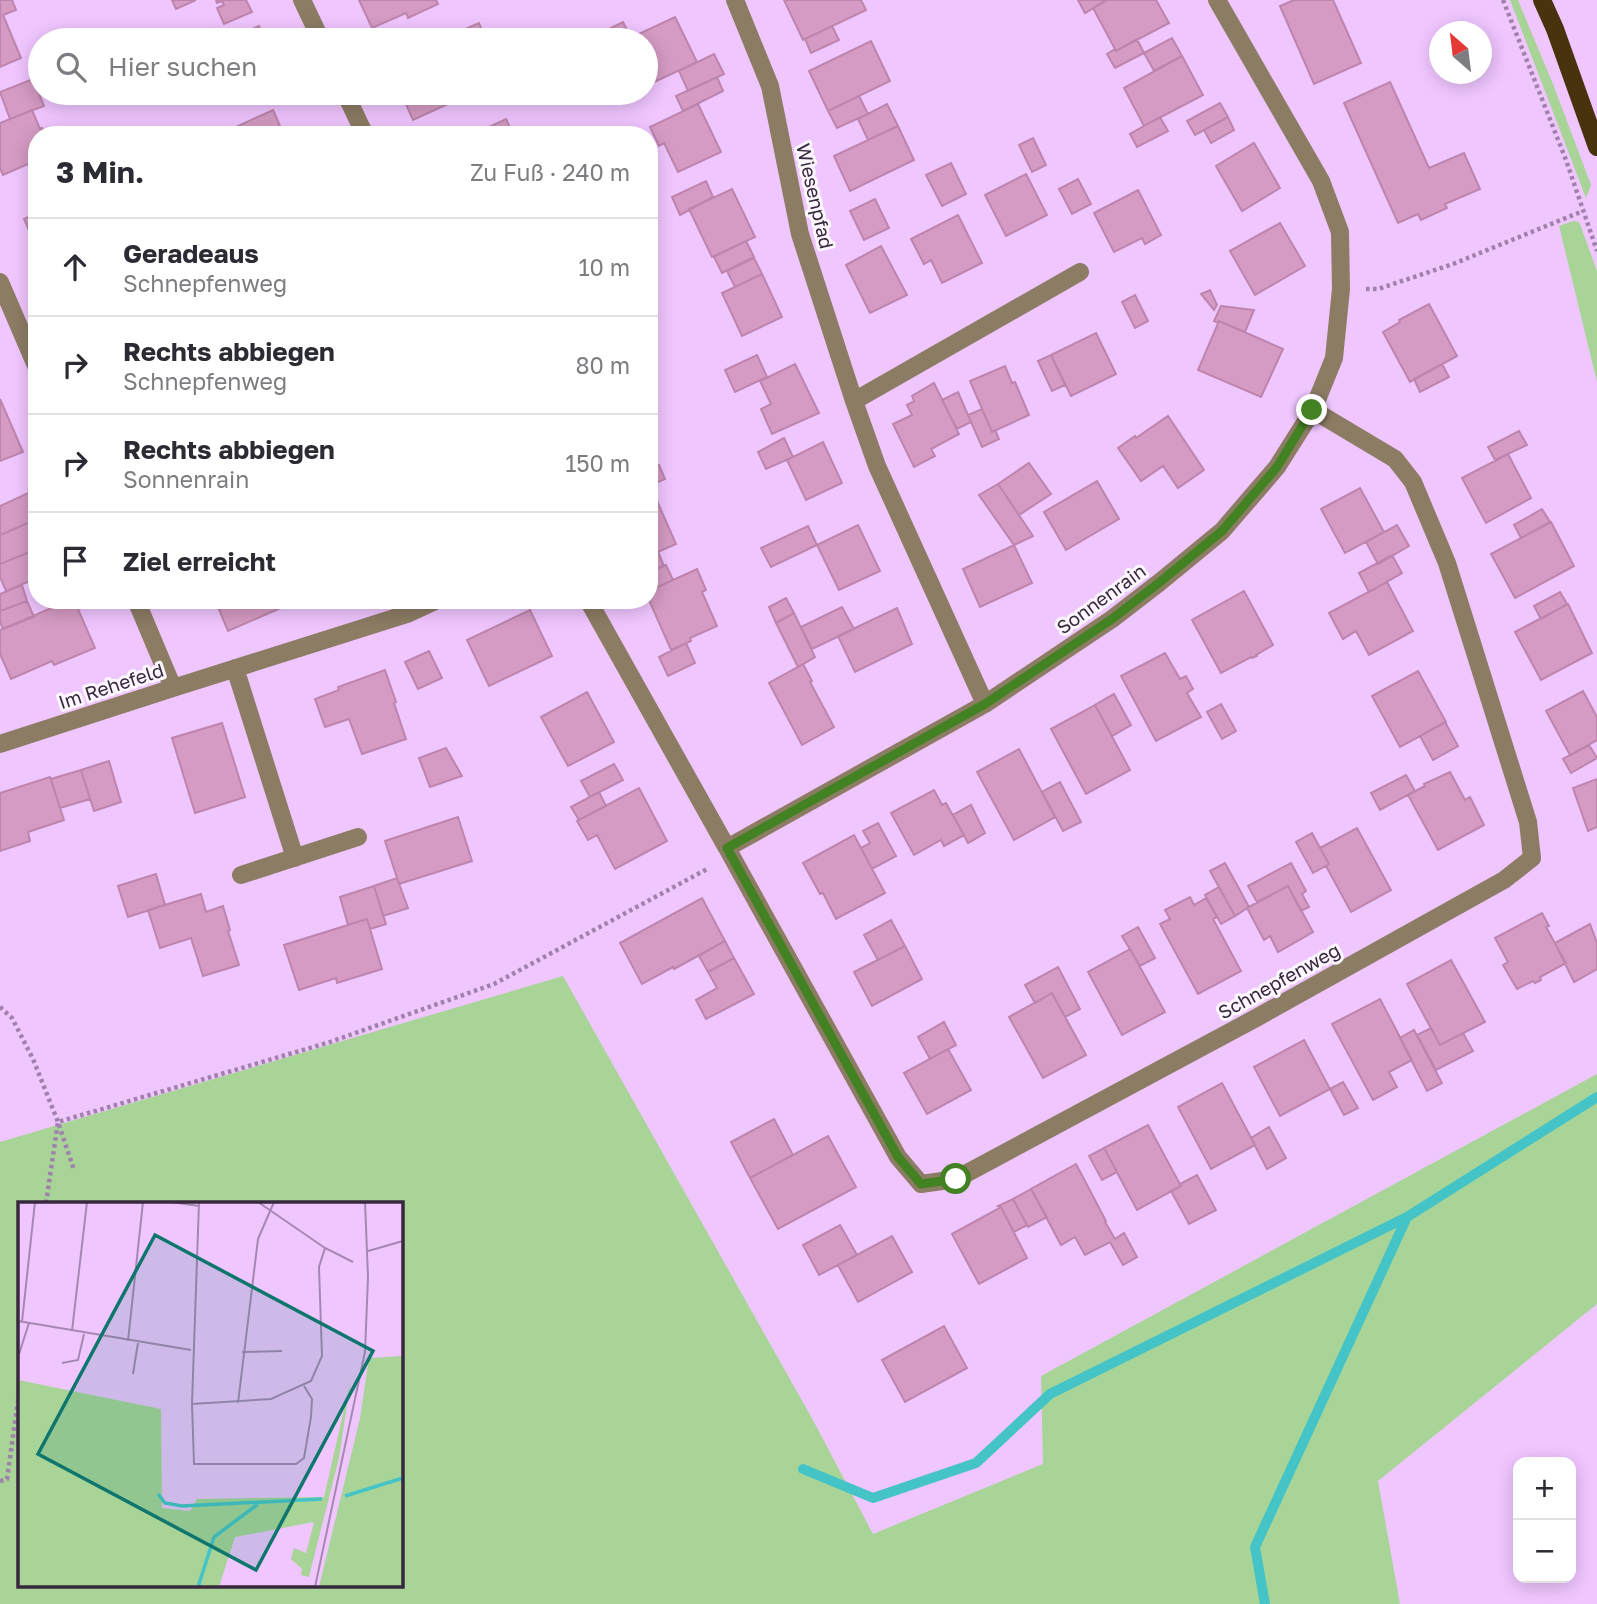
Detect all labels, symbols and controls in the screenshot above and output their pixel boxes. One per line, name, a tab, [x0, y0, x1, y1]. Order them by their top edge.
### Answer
north arrow	[1429, 21, 1492, 84]
search box	[28, 28, 658, 105]
icon: search	[52, 48, 90, 86]
text: Hier suchen	[108, 51, 257, 82]
street label: Wiesenpfad	[792, 141, 839, 251]
text: 3 Min.	[56, 154, 144, 190]
text: Zu Fuß · 240 m	[470, 158, 630, 186]
text: Geradeaus	[123, 238, 259, 269]
icon: ahead	[56, 248, 94, 286]
text: 10 m	[578, 253, 630, 281]
text: Schnepfenweg	[123, 269, 287, 297]
text: Rechts abbiegen	[123, 336, 335, 367]
icon: right	[56, 346, 94, 384]
text: 80 m	[576, 351, 630, 379]
text: Schnepfenweg	[123, 367, 287, 395]
route end	[1296, 394, 1327, 425]
text: Rechts abbiegen	[123, 434, 335, 465]
icon: right	[56, 444, 94, 482]
text: 150 m	[565, 449, 630, 477]
text: Sonnenrain	[123, 465, 249, 493]
icon: arrive	[56, 542, 94, 580]
text: Ziel erreicht	[123, 546, 276, 577]
street label: Sonnenrain	[1052, 559, 1150, 639]
street label: Im Rehefeld	[55, 658, 166, 713]
street label: Schnepfenweg	[1214, 938, 1344, 1023]
route start	[940, 1163, 971, 1194]
inset map	[18, 1202, 402, 1586]
map controls	[1513, 1457, 1576, 1583]
button: +	[1513, 1457, 1576, 1520]
button: −	[1513, 1520, 1576, 1583]

